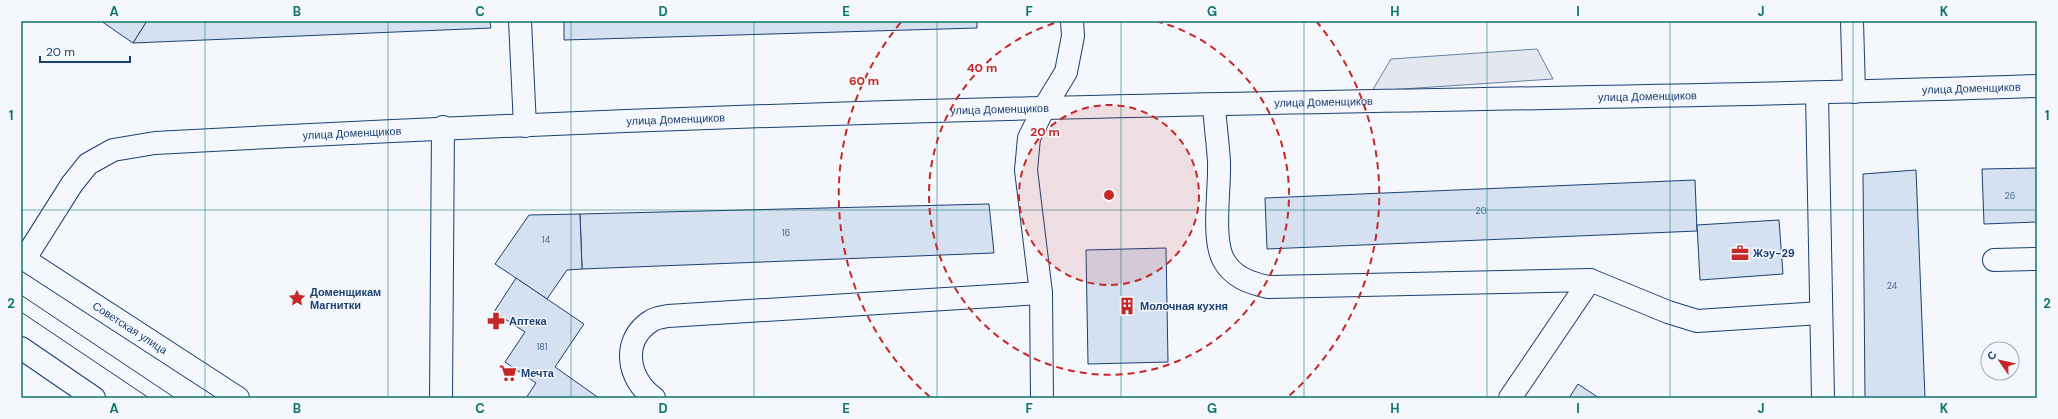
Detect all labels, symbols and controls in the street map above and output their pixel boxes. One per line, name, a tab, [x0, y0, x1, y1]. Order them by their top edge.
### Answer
text: A	[109, 3, 119, 20]
text: B	[293, 3, 301, 20]
text: C	[475, 3, 485, 20]
text: D	[658, 3, 668, 20]
text: E	[842, 3, 850, 20]
text: F	[1025, 3, 1033, 20]
text: G	[1207, 3, 1217, 20]
text: H	[1390, 3, 1400, 20]
text: I	[1576, 3, 1580, 20]
text: J	[1757, 3, 1765, 20]
text: K	[1940, 3, 1949, 20]
scale bar	[40, 38, 130, 64]
text: 20 m	[46, 44, 75, 60]
text: 40 m	[967, 60, 997, 76]
text: 60 m	[849, 73, 879, 89]
street label: улица Доменщиков	[1922, 80, 2021, 97]
street label: улица Доменщиков	[1598, 88, 1697, 104]
street label: улица Доменщиков	[1274, 94, 1373, 110]
street label: улица Доменщиков	[950, 101, 1049, 117]
text: 1	[9, 107, 13, 124]
text: 1	[2045, 107, 2049, 124]
street label: улица Доменщиков	[626, 110, 725, 128]
street label: улица Доменщиков	[302, 124, 402, 142]
text: 20 m	[1030, 124, 1060, 140]
centre of rings	[1102, 188, 1116, 202]
house number: 26	[2005, 190, 2016, 202]
house number: 20	[1475, 205, 1487, 217]
house number: 16	[782, 227, 791, 239]
house number: 14	[542, 234, 551, 246]
office icon: Жэу-29	[1730, 243, 1750, 263]
place label: Жэу-29	[1752, 246, 1795, 260]
house number: 24	[1887, 280, 1898, 292]
place label: Доменщикам Магнитки	[310, 285, 381, 312]
place icon: Доменщикам Магнитки	[287, 288, 307, 308]
text: 2	[7, 295, 15, 312]
text: 2	[2043, 295, 2051, 312]
building icon: Молочная кухня	[1117, 296, 1137, 316]
street label: Советская улица	[90, 298, 171, 358]
place label: Молочная кухня	[1140, 299, 1228, 313]
pharmacy icon: Аптека	[486, 311, 506, 331]
place label: Аптека	[509, 314, 548, 328]
house number: 181	[537, 341, 548, 353]
north arrow	[1980, 341, 2020, 381]
text: С	[1984, 348, 2000, 363]
supermarket icon: Мечта	[498, 363, 518, 383]
place label: Мечта	[521, 366, 555, 380]
text: A	[109, 400, 119, 417]
text: B	[293, 400, 301, 417]
text: C	[475, 400, 485, 417]
text: D	[658, 400, 668, 417]
text: E	[842, 400, 850, 417]
text: F	[1025, 400, 1033, 417]
text: G	[1207, 400, 1217, 417]
text: H	[1390, 400, 1400, 417]
text: I	[1576, 400, 1580, 417]
text: J	[1757, 400, 1765, 417]
text: K	[1940, 400, 1949, 417]

